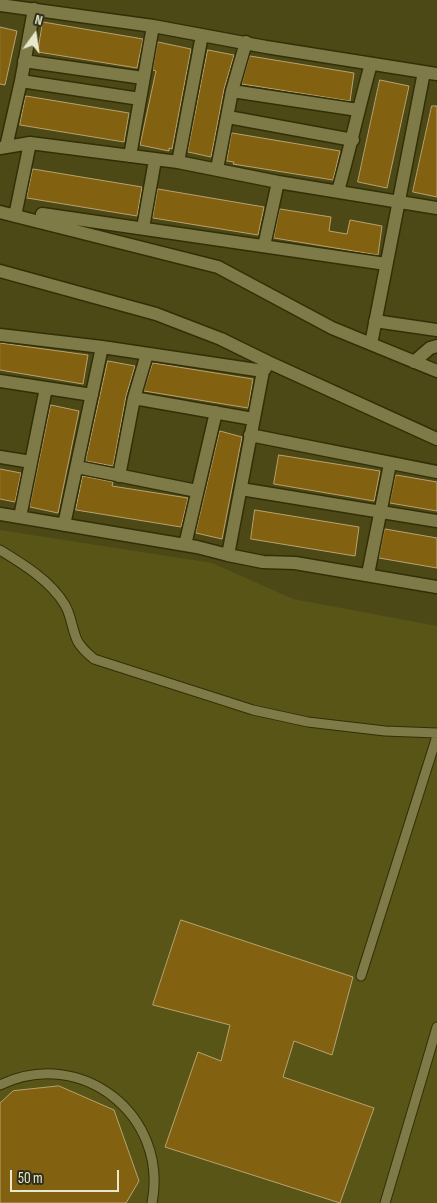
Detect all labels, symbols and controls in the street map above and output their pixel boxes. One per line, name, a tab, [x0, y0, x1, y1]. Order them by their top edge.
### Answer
north arrow	[10, 10, 60, 60]
text: N	[33, 11, 44, 29]
scale bar	[12, 1160, 121, 1192]
text: 50 m	[18, 1169, 43, 1188]

